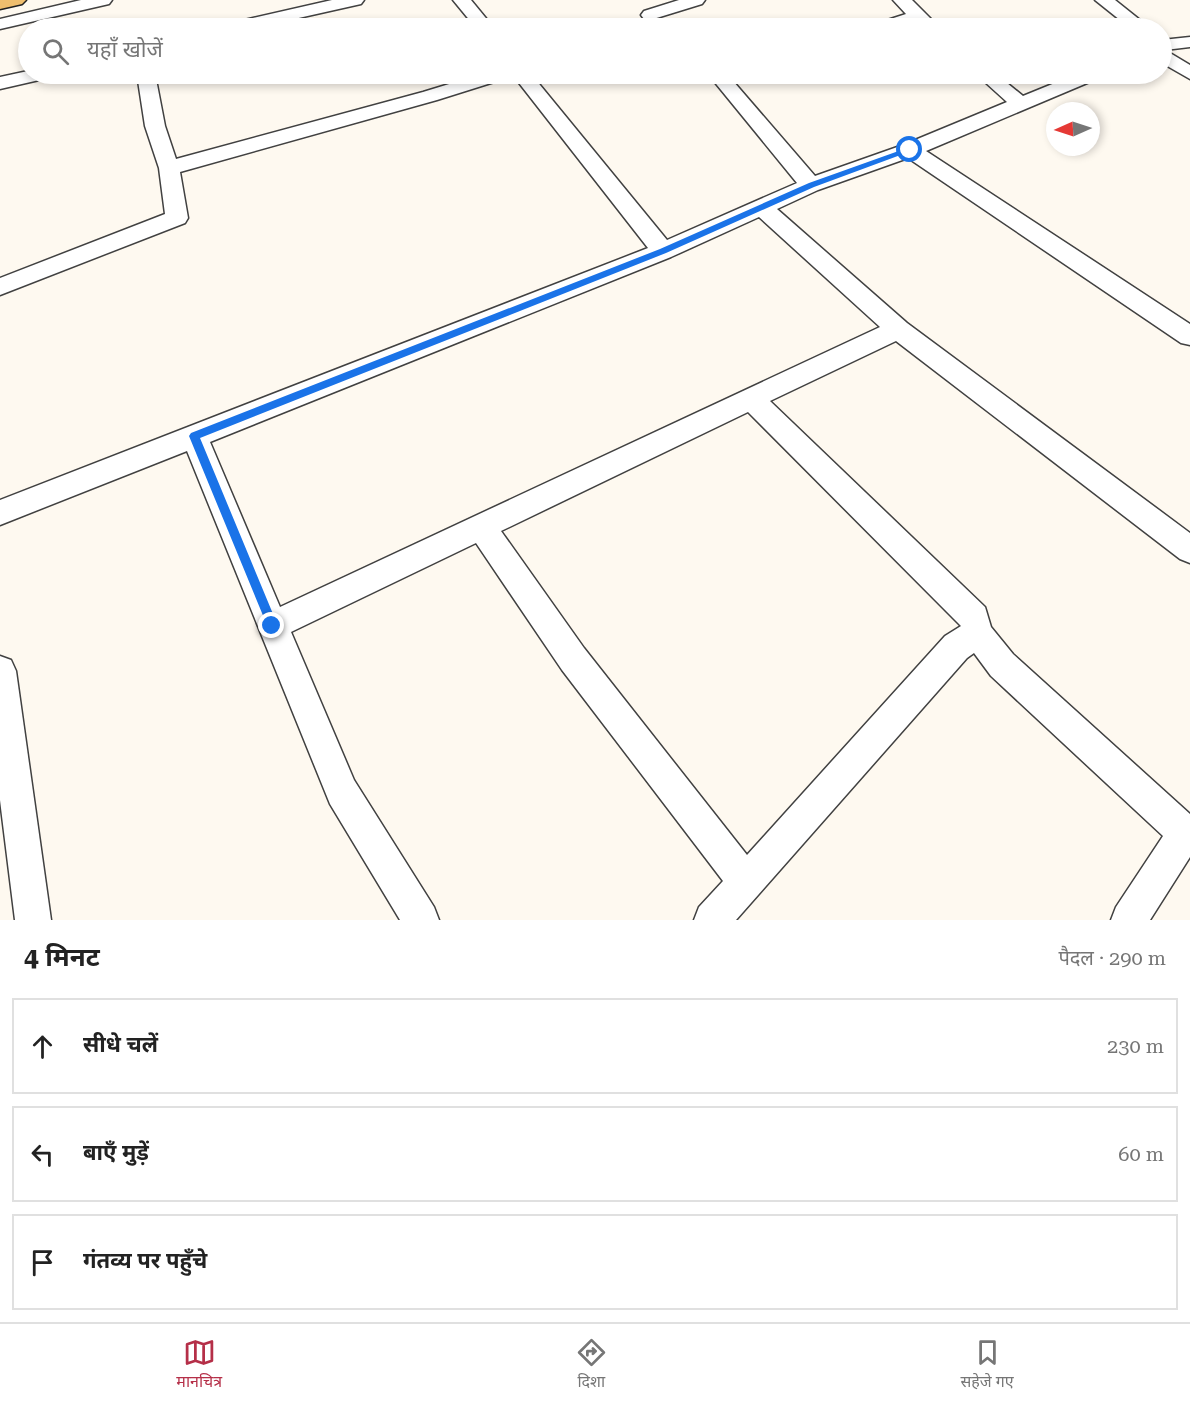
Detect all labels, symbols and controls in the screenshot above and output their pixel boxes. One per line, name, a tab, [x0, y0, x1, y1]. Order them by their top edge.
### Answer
search box	[18, 18, 1172, 84]
icon: search	[39, 35, 72, 68]
text: यहाँ खोजें	[87, 37, 163, 62]
north arrow	[1046, 102, 1100, 156]
route start	[896, 136, 922, 162]
route end	[258, 612, 284, 638]
text: 4 मिनट	[24, 942, 100, 972]
text: पैदल · 290 m	[1058, 946, 1166, 970]
icon: ahead	[26, 1030, 59, 1063]
text: सीधे चलें	[83, 1032, 158, 1057]
text: 230 m	[1107, 1034, 1164, 1058]
icon: left	[26, 1138, 59, 1171]
text: बाएँ मुड़ें	[83, 1140, 149, 1165]
text: 60 m	[1118, 1142, 1164, 1166]
icon: arrive	[26, 1246, 59, 1279]
text: गंतव्य पर पहुँचे	[83, 1248, 207, 1273]
tab: मानचित्र	[176, 1336, 222, 1394]
tab: दिशा	[575, 1336, 608, 1394]
tab: सहेजे गए	[961, 1336, 1014, 1394]

